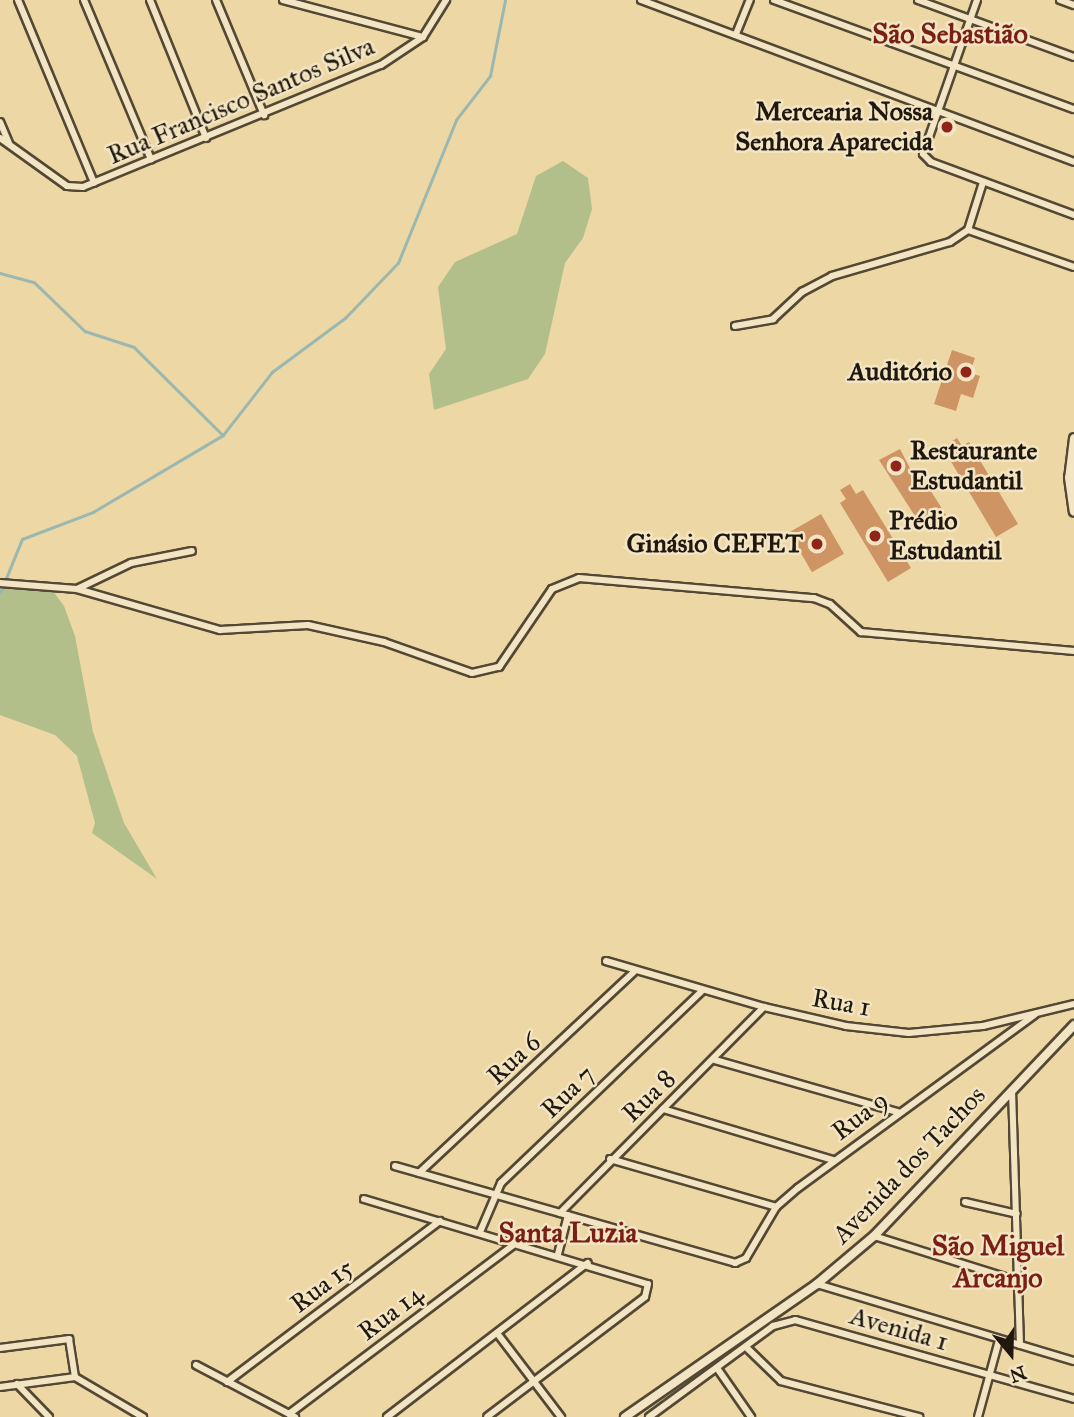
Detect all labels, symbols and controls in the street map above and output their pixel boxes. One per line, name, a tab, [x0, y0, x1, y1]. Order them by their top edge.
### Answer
district label: São Sebastião	[872, 17, 1028, 51]
street label: Rua Francisco Santos Silva	[103, 31, 379, 171]
place label: Mercearia Nossa Senhora Aparecida	[735, 96, 933, 158]
marker: Mercearia Nossa Senhora Aparecida	[939, 119, 955, 135]
place label: Auditório	[848, 356, 952, 388]
marker: Auditório	[958, 364, 974, 380]
place label: Restaurante Estudantil	[910, 435, 1037, 496]
marker: Restaurante Estudantil	[888, 458, 904, 474]
place label: Prédio Estudantil	[889, 505, 1002, 566]
place label: Ginásio CEFET	[627, 528, 803, 560]
marker: Prédio Estudantil	[867, 528, 883, 544]
marker: Ginásio CEFET	[809, 536, 825, 552]
street label: Rua 1	[809, 983, 873, 1023]
street label: Rua 6	[481, 1027, 547, 1091]
street label: Rua 7	[535, 1059, 601, 1125]
street label: Rua 8	[616, 1063, 682, 1129]
street label: Avenida dos Tachos	[826, 1080, 992, 1250]
street label: Rua 9	[826, 1085, 894, 1147]
district label: Santa Luzia	[499, 1216, 637, 1250]
district label: São Miguel Arcanjo	[932, 1229, 1064, 1295]
street label: Rua 15	[284, 1252, 360, 1320]
street label: Rua 14	[352, 1278, 430, 1348]
street label: Avenida 1	[846, 1300, 952, 1358]
north arrow	[976, 1319, 1046, 1389]
text: N	[1007, 1361, 1029, 1388]

